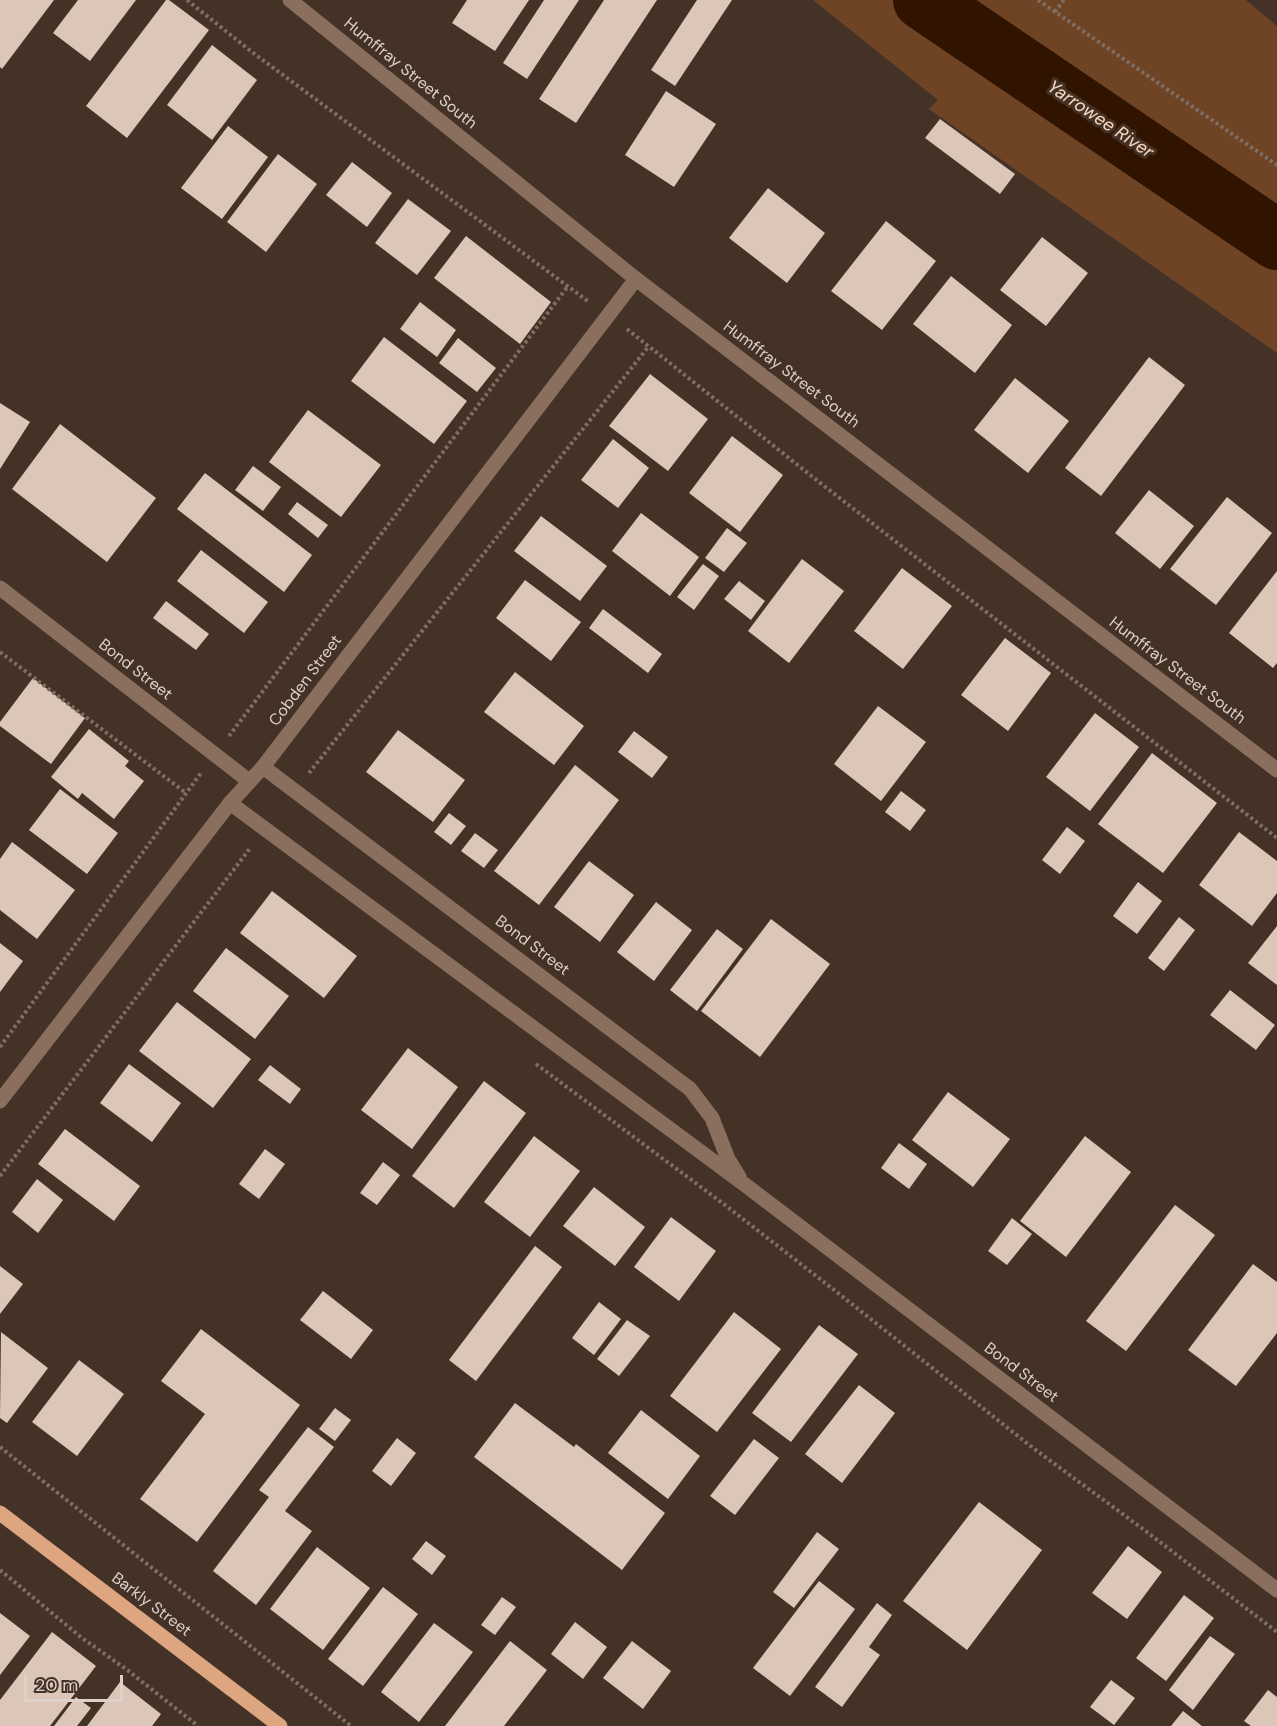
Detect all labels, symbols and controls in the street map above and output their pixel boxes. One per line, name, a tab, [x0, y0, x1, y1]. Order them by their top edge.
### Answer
street label: Humffray Street South	[340, 14, 480, 134]
water label: Yarrowee River	[1043, 77, 1157, 163]
street label: Humffray Street South	[719, 317, 863, 433]
street label: Humffray Street South	[1105, 613, 1249, 729]
street label: Cobden Street	[266, 632, 346, 730]
street label: Bond Street	[94, 635, 176, 705]
street label: Bond Street	[491, 912, 573, 980]
street label: Bond Street	[980, 1339, 1062, 1407]
street label: Barkly Street	[108, 1569, 194, 1641]
scale bar	[27, 1663, 126, 1701]
text: 20 m	[35, 1673, 78, 1697]

